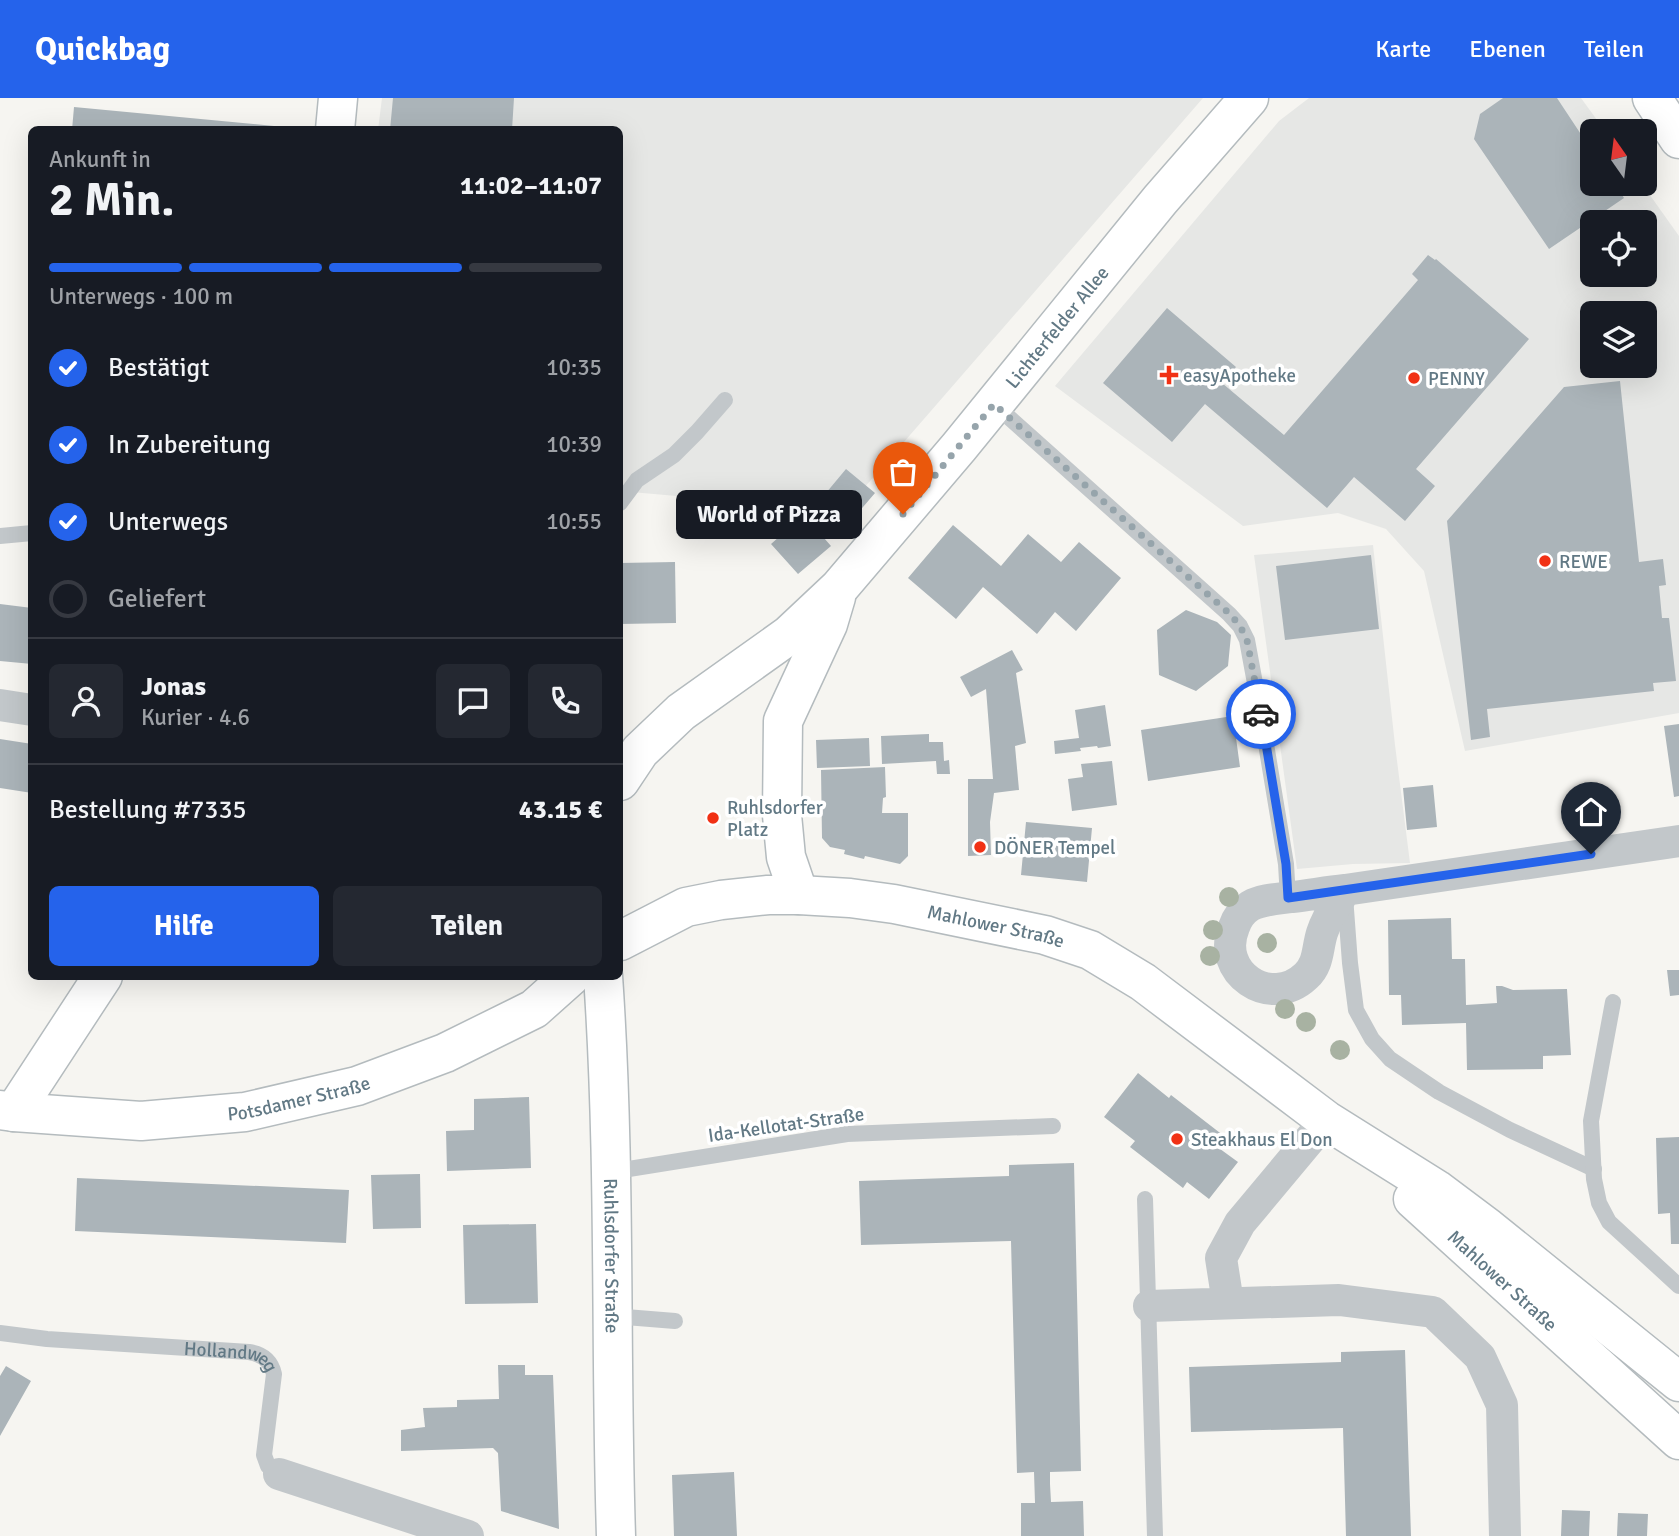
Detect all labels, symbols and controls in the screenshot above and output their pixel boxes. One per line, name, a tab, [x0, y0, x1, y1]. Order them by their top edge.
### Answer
text: Quickbag	[35, 29, 170, 70]
text: Karte	[1375, 34, 1431, 64]
text: Ebenen	[1469, 34, 1546, 64]
text: Teilen	[1584, 34, 1644, 64]
north arrow	[1580, 119, 1657, 196]
map controls	[1580, 119, 1657, 378]
text: Ankunft in	[49, 145, 151, 174]
text: 11:02–11:07	[460, 170, 602, 202]
text: 2 Min.	[49, 172, 174, 228]
button: locate	[1580, 210, 1657, 287]
street label: Lichterfelder Allee	[1001, 261, 1114, 394]
text: Unterwegs · 100 m	[49, 282, 233, 311]
button: layers	[1580, 301, 1657, 378]
icon: check	[49, 349, 87, 387]
text: Bestätigt	[108, 352, 209, 384]
text: 10:35	[546, 353, 602, 382]
place label: easyApotheke	[1183, 364, 1296, 388]
marker: easyApotheke	[1161, 367, 1177, 383]
place label: PENNY	[1428, 367, 1485, 391]
marker: PENNY	[1406, 370, 1422, 386]
icon: check	[49, 426, 87, 464]
text: In Zubereitung	[108, 429, 271, 461]
text: 10:39	[546, 430, 602, 459]
pin	[873, 442, 933, 514]
icon: bag	[884, 453, 922, 491]
callout: World of Pizza	[676, 490, 861, 538]
text: World of Pizza	[697, 500, 841, 529]
icon: check	[49, 503, 87, 541]
text: Unterwegs	[108, 506, 228, 538]
text: 10:55	[546, 507, 602, 536]
place label: REWE	[1559, 550, 1608, 574]
marker: REWE	[1537, 553, 1553, 569]
text: Geliefert	[108, 583, 206, 615]
button: person	[49, 664, 123, 738]
button: chat	[436, 664, 510, 738]
button: phone	[528, 664, 602, 738]
text: Jonas	[141, 671, 206, 703]
courier	[1226, 679, 1296, 749]
icon: car	[1242, 695, 1280, 733]
text: Kurier · 4.6	[141, 703, 250, 732]
pin	[1561, 782, 1621, 854]
icon: home	[1572, 793, 1610, 831]
text: Bestellung #7335	[49, 794, 246, 826]
text: 43.15 €	[519, 794, 602, 826]
place label: Ruhlsdorfer Platz	[727, 796, 823, 842]
marker: Ruhlsdorfer Platz	[705, 810, 721, 826]
place label: DÖNER Tempel	[994, 836, 1116, 860]
marker: DÖNER Tempel	[972, 839, 988, 855]
button: Hilfe	[49, 886, 319, 966]
button: Teilen	[333, 886, 602, 966]
street label: Mahlower Straße	[925, 900, 1067, 954]
street label: Potsdamer Straße	[226, 1071, 374, 1126]
street label: Ida-Kellotat-Straße	[707, 1102, 866, 1148]
place label: Steakhaus El Don	[1191, 1128, 1333, 1152]
marker: Steakhaus El Don	[1169, 1131, 1185, 1147]
street label: Ruhlsdorfer Straße	[598, 1178, 624, 1334]
street label: Mahlower Straße	[1442, 1225, 1562, 1337]
street label: Hollandweg	[183, 1337, 283, 1376]

